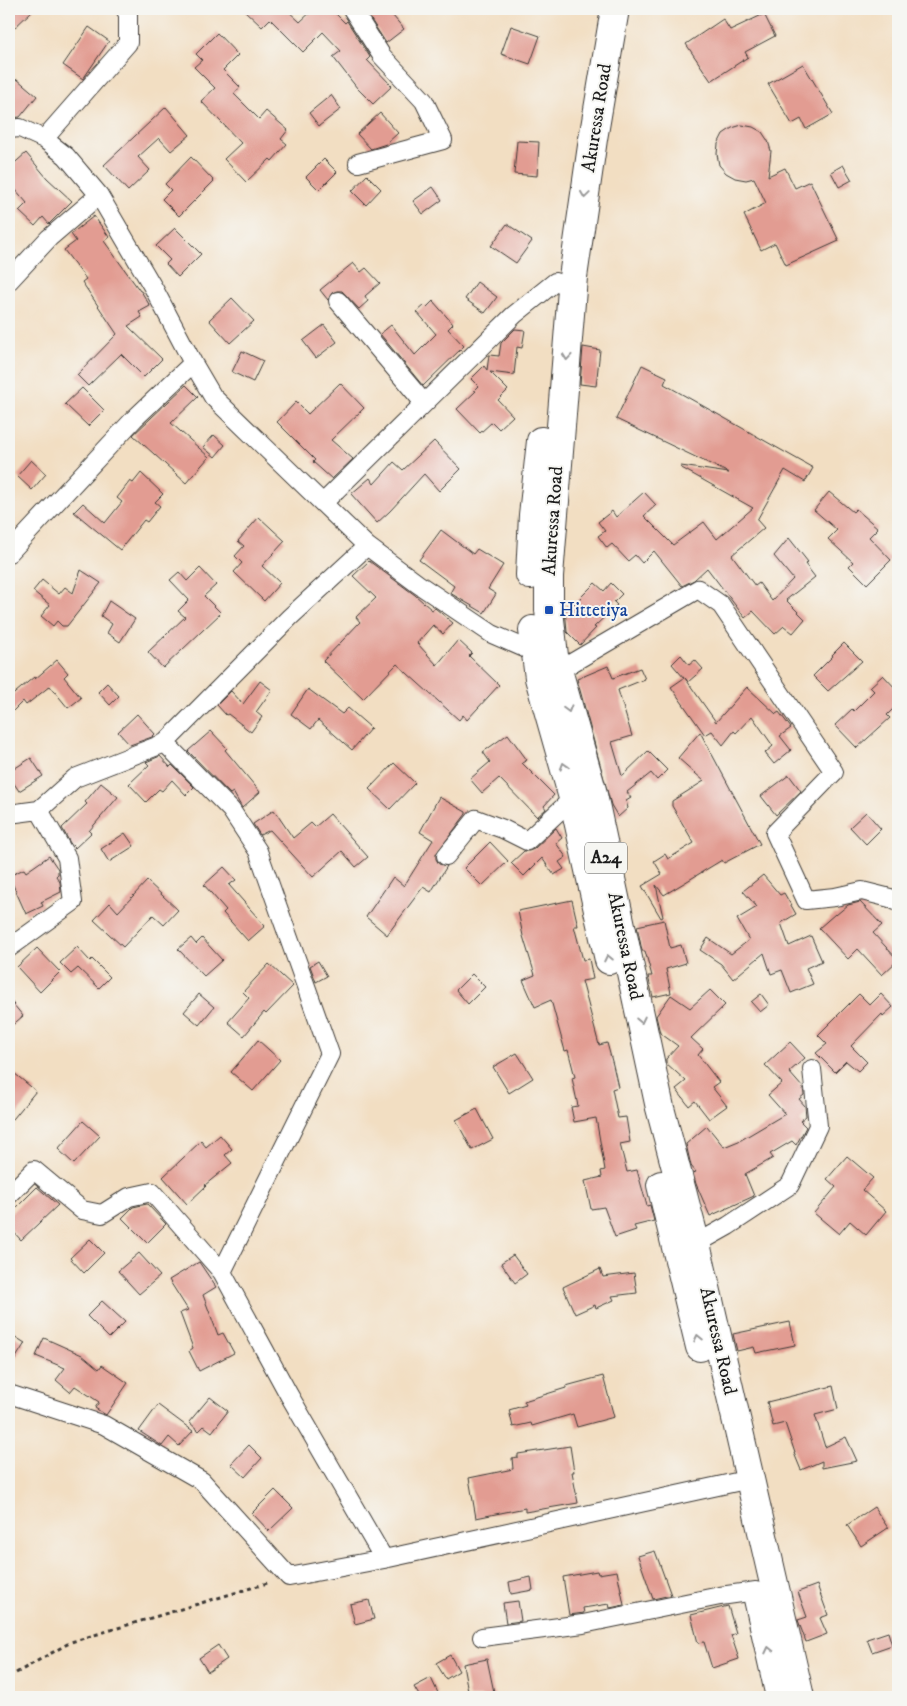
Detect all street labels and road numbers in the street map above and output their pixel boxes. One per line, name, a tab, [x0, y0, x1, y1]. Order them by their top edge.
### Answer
street label: Akuressa Road	[577, 62, 617, 174]
street label: Akuressa Road	[538, 465, 568, 577]
road number: A24	[585, 842, 627, 874]
street label: Akuressa Road	[602, 890, 648, 1003]
street label: Akuressa Road	[694, 1285, 742, 1398]

